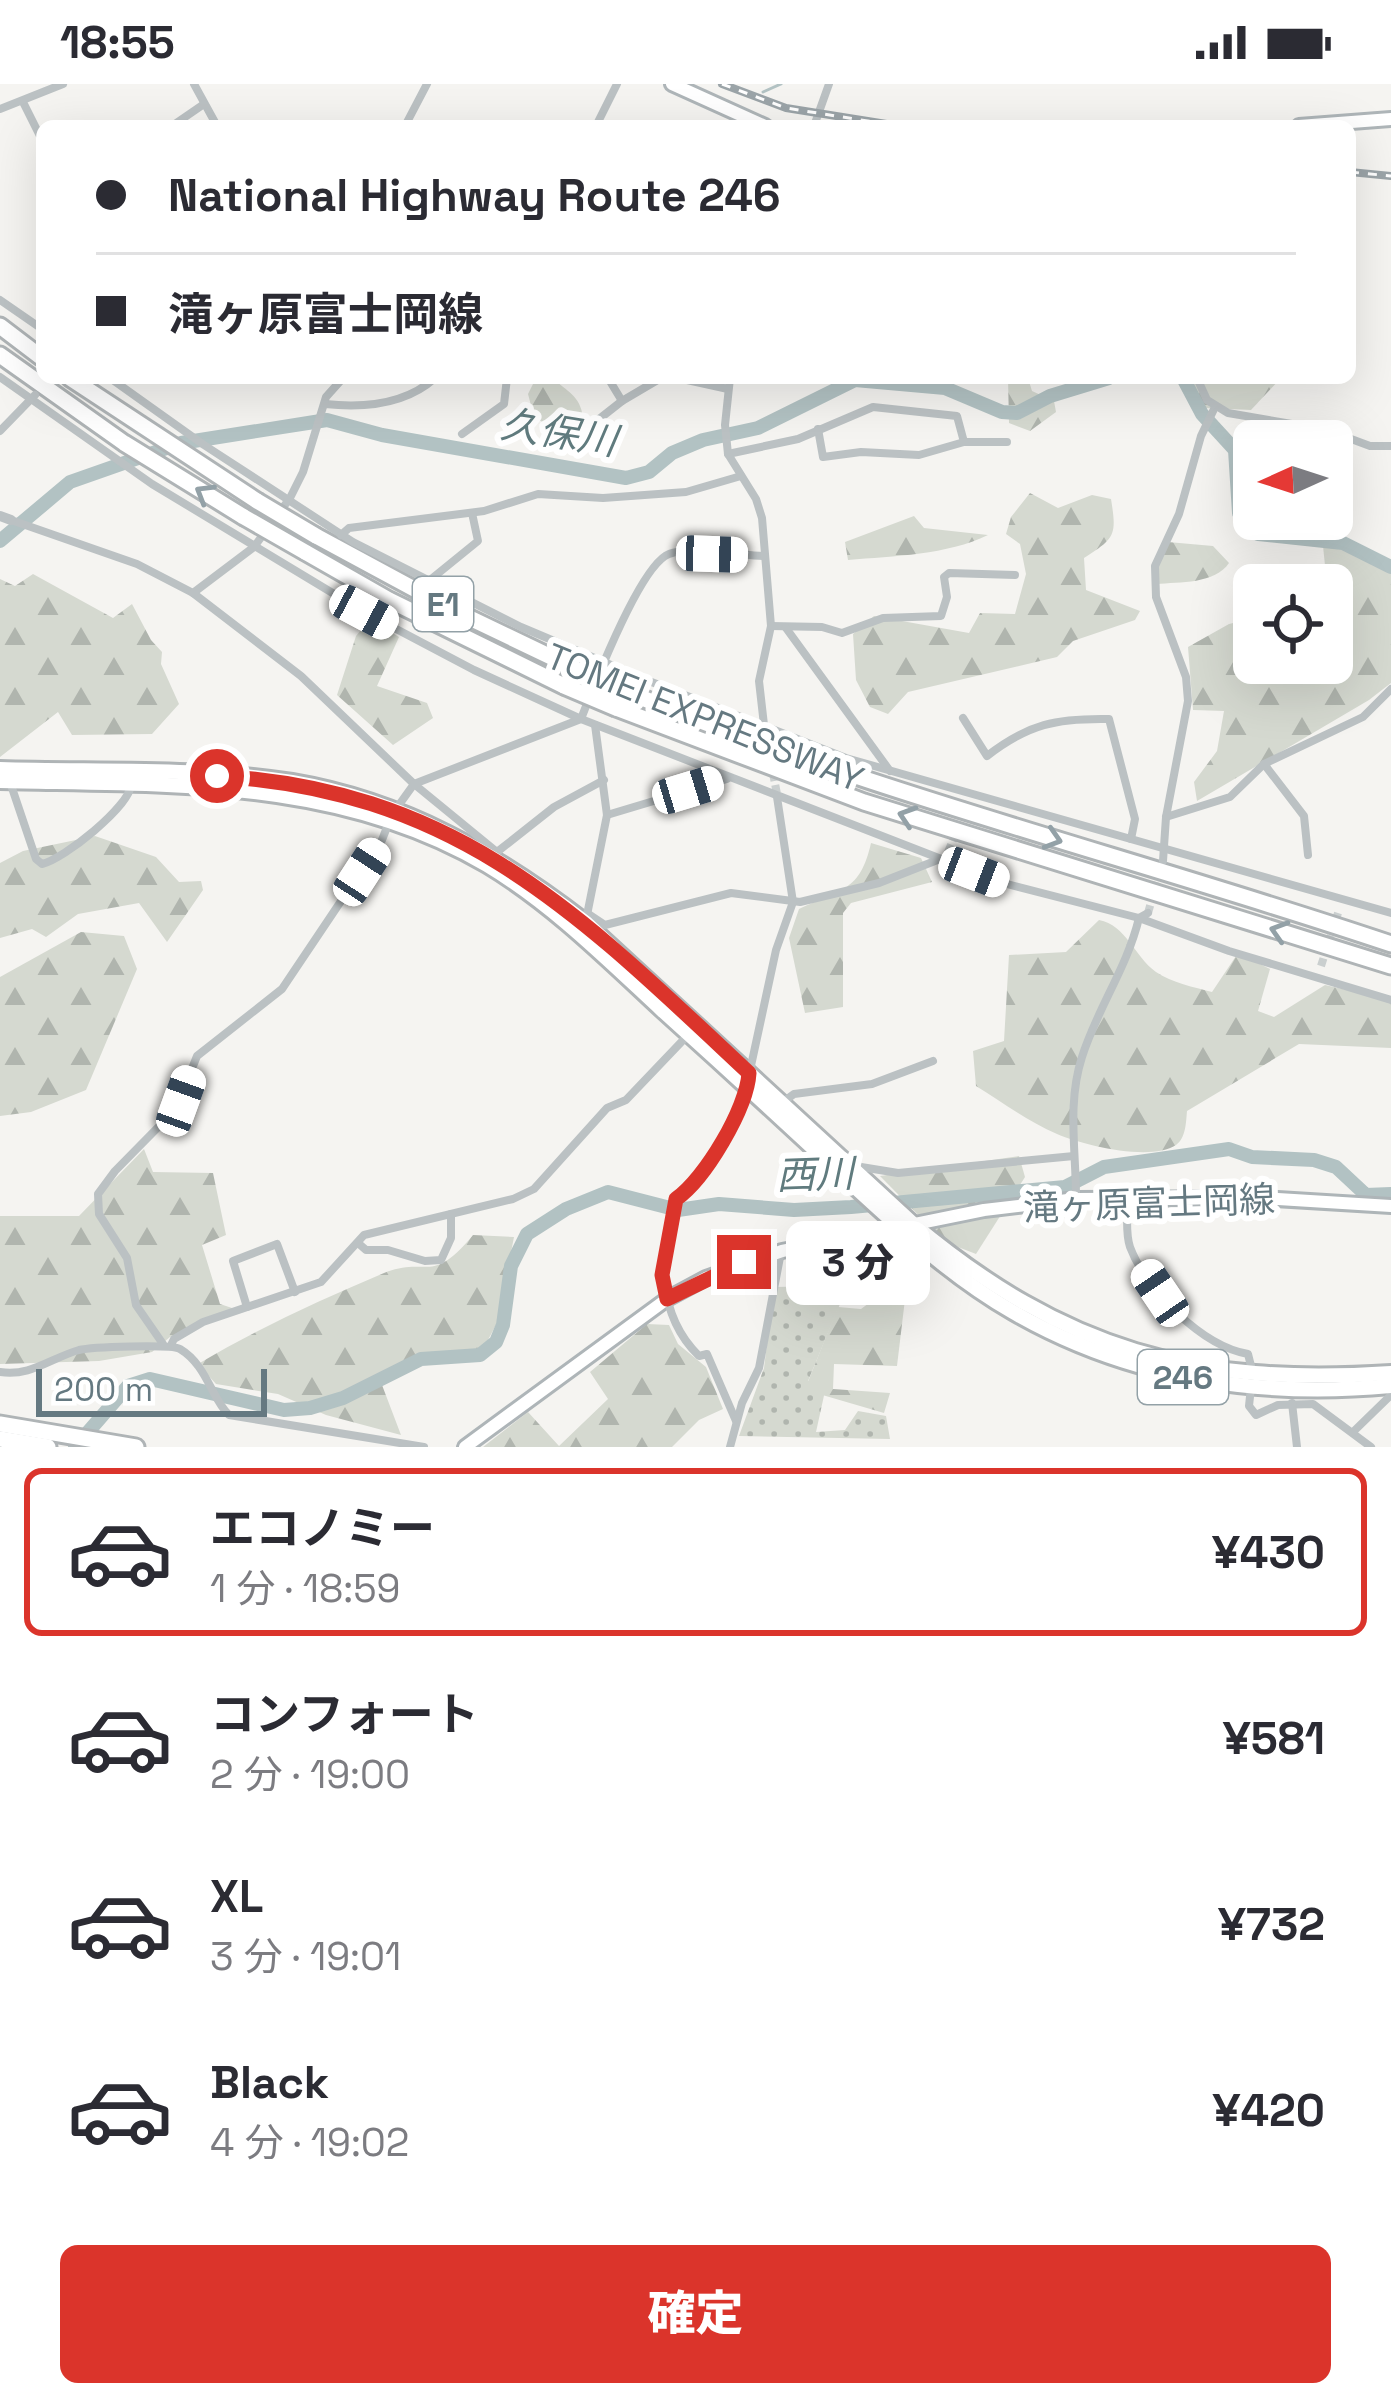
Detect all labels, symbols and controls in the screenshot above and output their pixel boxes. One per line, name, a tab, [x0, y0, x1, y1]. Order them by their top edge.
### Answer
text: 18:55	[60, 14, 175, 71]
text: National Highway Route 246	[168, 167, 781, 224]
text: 滝ヶ原富士岡線	[168, 286, 483, 343]
water label: 久保川	[497, 399, 624, 466]
north arrow	[1233, 420, 1353, 540]
map controls	[1233, 420, 1353, 684]
one-way arrow	[195, 485, 217, 507]
car	[675, 535, 749, 573]
button: locate	[1233, 564, 1353, 684]
road number: E1	[413, 577, 473, 631]
car	[324, 579, 404, 645]
street label: TOMEI EXPRESSWAY	[539, 633, 870, 803]
route start	[190, 749, 244, 803]
car	[648, 762, 728, 818]
one-way arrow	[897, 805, 918, 830]
one-way arrow	[1042, 825, 1063, 850]
car	[327, 832, 397, 912]
car	[934, 842, 1014, 902]
one-way arrow	[1269, 920, 1290, 945]
car	[152, 1061, 210, 1141]
water label: 西川	[775, 1149, 859, 1200]
street label: 滝ヶ原富士岡線	[1022, 1177, 1276, 1231]
callout: 3 分	[786, 1220, 930, 1304]
route end	[717, 1235, 771, 1289]
text: 3 分	[822, 1238, 894, 1287]
car	[1125, 1253, 1195, 1333]
road number: 246	[1138, 1350, 1228, 1404]
scale bar	[36, 1363, 267, 1416]
text: 200 m	[54, 1369, 153, 1411]
icon: car	[66, 1498, 174, 1606]
text: エコノミー	[210, 1500, 435, 1557]
text: ¥430	[1212, 1524, 1325, 1581]
text: 1 分 · 18:59	[210, 1564, 400, 1613]
icon: car	[66, 1684, 174, 1792]
text: コンフォート	[210, 1686, 479, 1743]
text: ¥581	[1223, 1710, 1325, 1767]
text: 2 分 · 19:00	[210, 1750, 410, 1799]
text: XL	[210, 1868, 263, 1925]
icon: car	[66, 1870, 174, 1978]
text: ¥732	[1218, 1896, 1325, 1953]
text: 3 分 · 19:01	[210, 1932, 401, 1981]
text: Black	[210, 2054, 329, 2111]
icon: car	[66, 2056, 174, 2164]
text: ¥420	[1213, 2082, 1325, 2139]
text: 4 分 · 19:02	[210, 2118, 409, 2167]
button: 確定	[60, 2245, 1331, 2383]

